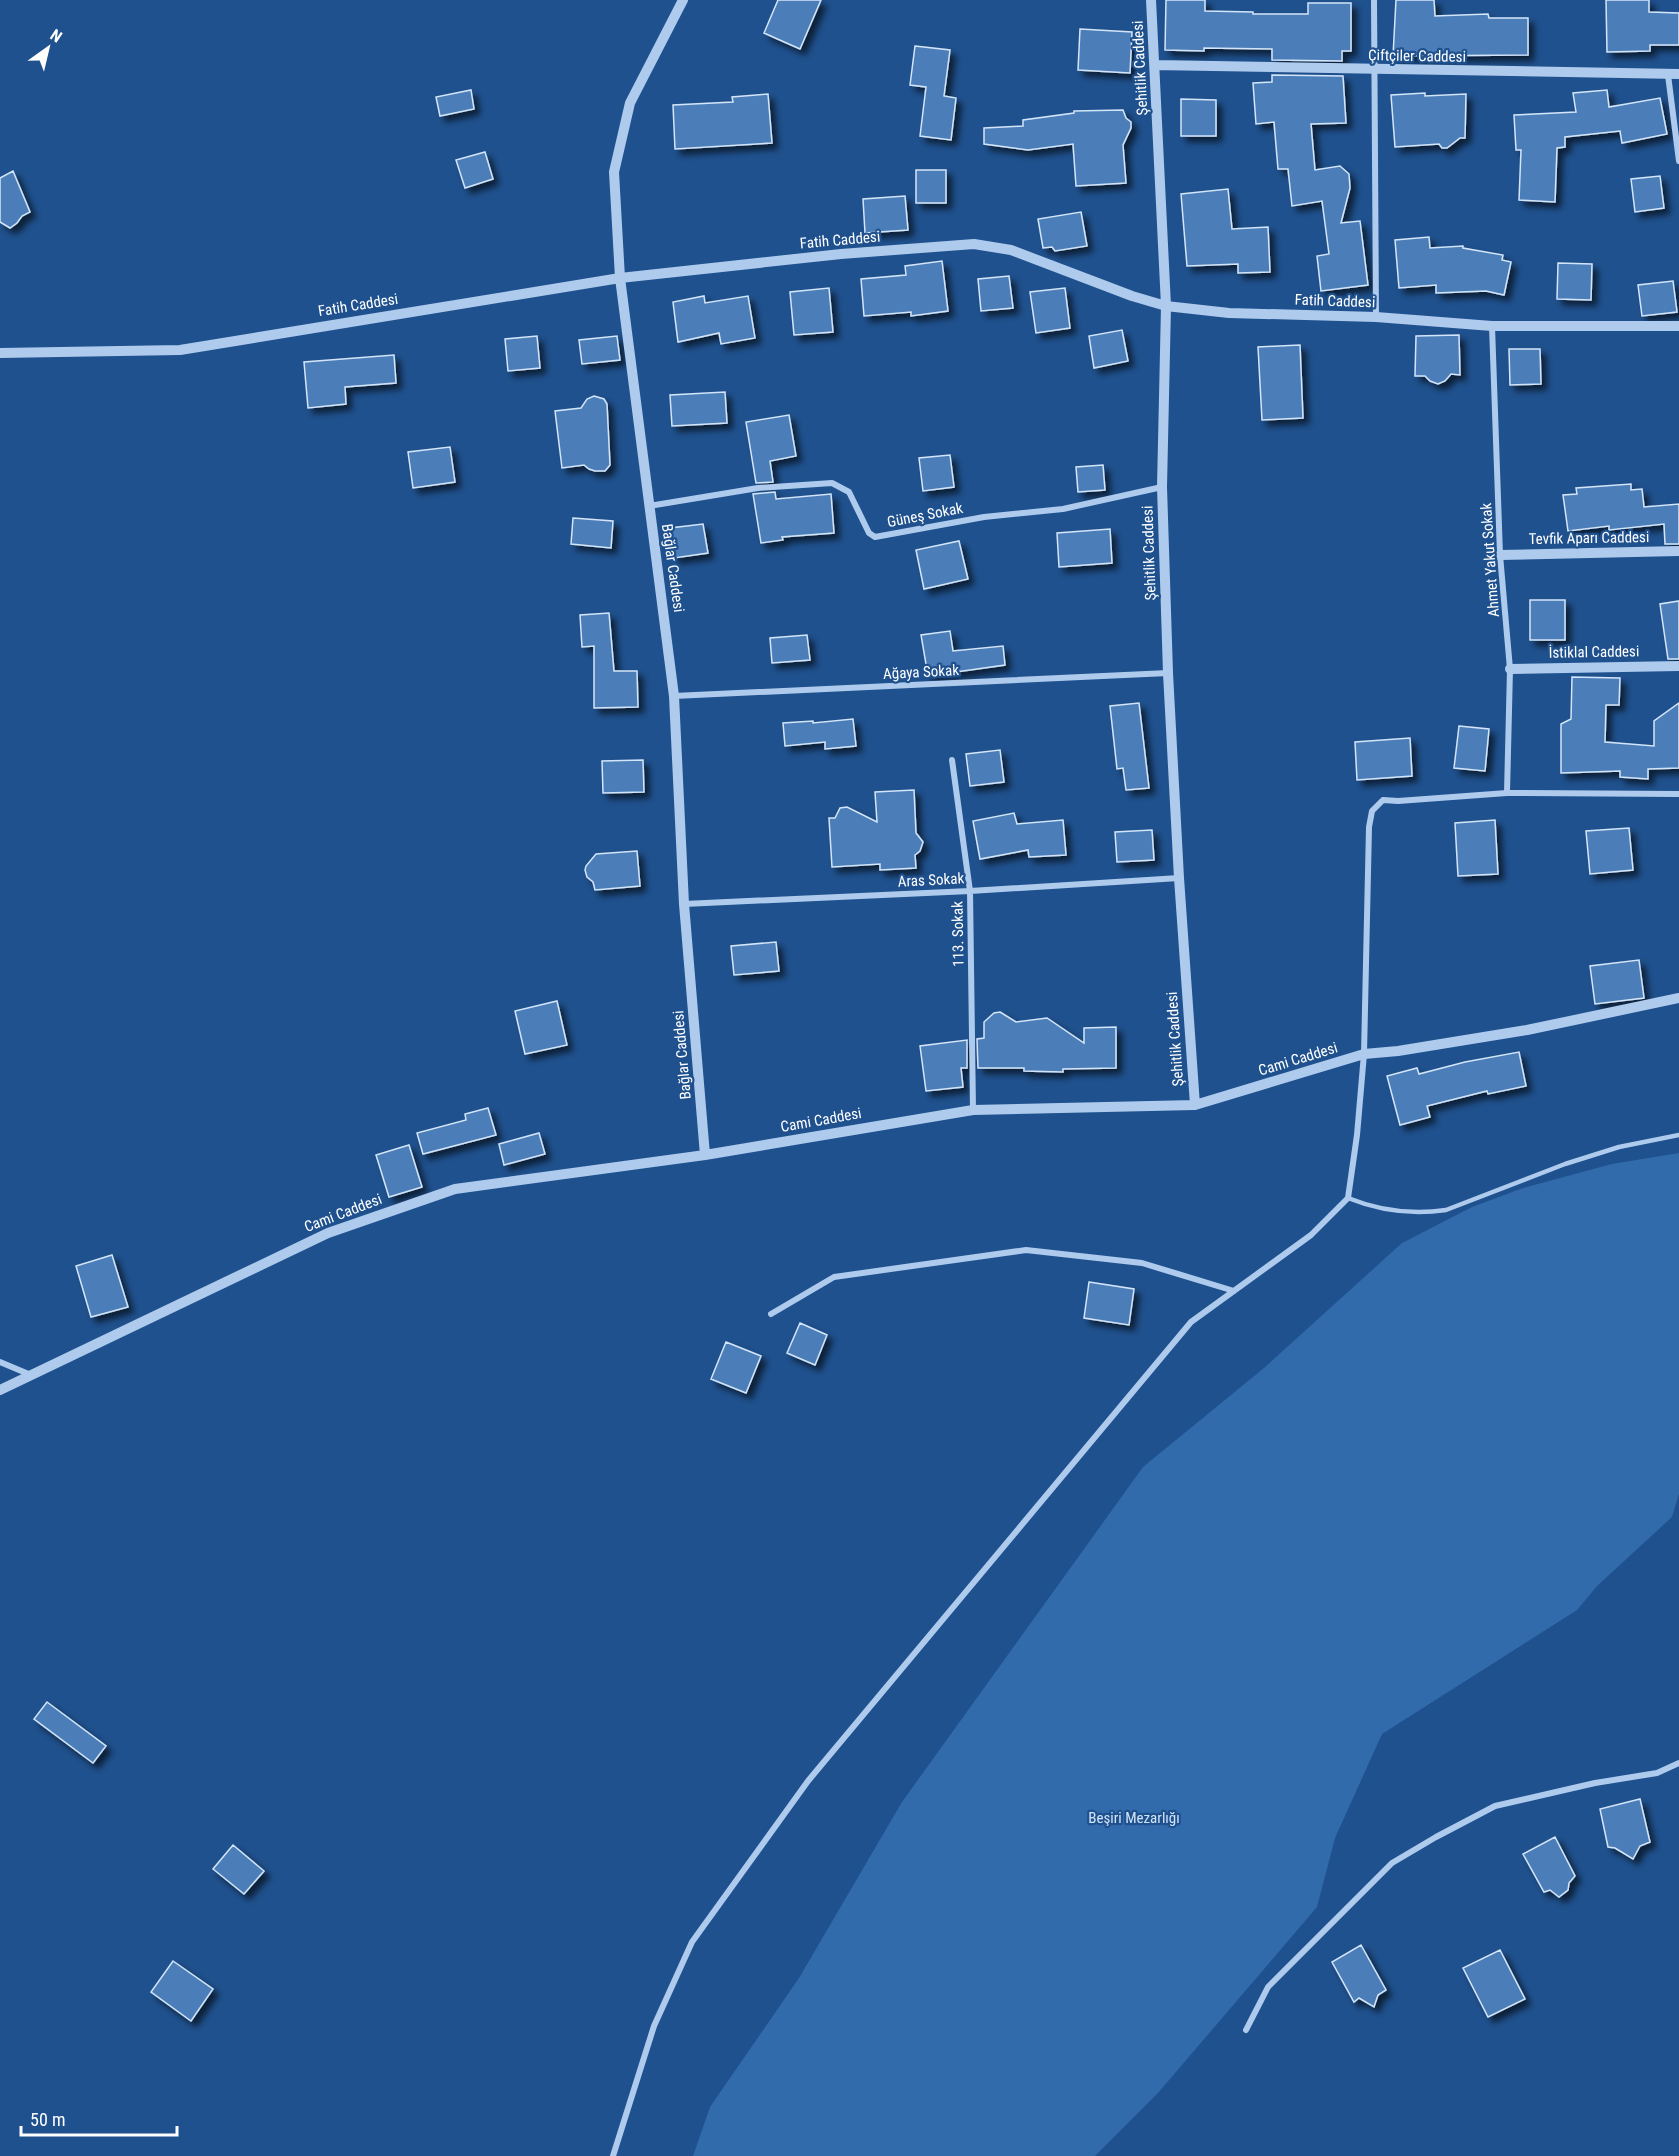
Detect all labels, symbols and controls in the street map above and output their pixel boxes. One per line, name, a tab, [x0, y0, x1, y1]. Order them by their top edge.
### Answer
north arrow	[18, 18, 78, 78]
street label: Şehitlik Caddesi	[1129, 20, 1151, 116]
text: N	[47, 25, 65, 47]
street label: Çiftçiler Caddesi	[1368, 46, 1466, 66]
street label: Fatih Caddesi	[799, 228, 881, 252]
street label: Fatih Caddesi	[317, 290, 399, 320]
street label: Fatih Caddesi	[1294, 291, 1376, 311]
street label: Güneş Sokak	[886, 499, 965, 531]
street label: Ahmet Yakut Sokak	[1477, 502, 1503, 618]
street label: Şehitlik Caddesi	[1138, 505, 1160, 601]
street label: Bağlar Caddesi	[658, 523, 688, 613]
street label: Tevfik Aparı Caddesi	[1529, 528, 1649, 548]
street label: İstiklal Caddesi	[1549, 642, 1639, 662]
street label: Ağaya Sokak	[883, 661, 960, 683]
street label: Aras Sokak	[897, 869, 965, 891]
street label: 113. Sokak	[948, 901, 968, 967]
street label: Şehitlik Caddesi	[1163, 991, 1187, 1087]
street label: Bağlar Caddesi	[669, 1010, 695, 1100]
street label: Cami Caddesi	[1256, 1038, 1340, 1080]
street label: Cami Caddesi	[779, 1104, 863, 1136]
street label: Cami Caddesi	[302, 1190, 384, 1236]
park label: Beşiri Mezarlığı	[1088, 1809, 1180, 1827]
scale bar	[21, 2099, 177, 2137]
text: 50 m	[30, 2109, 65, 2130]

